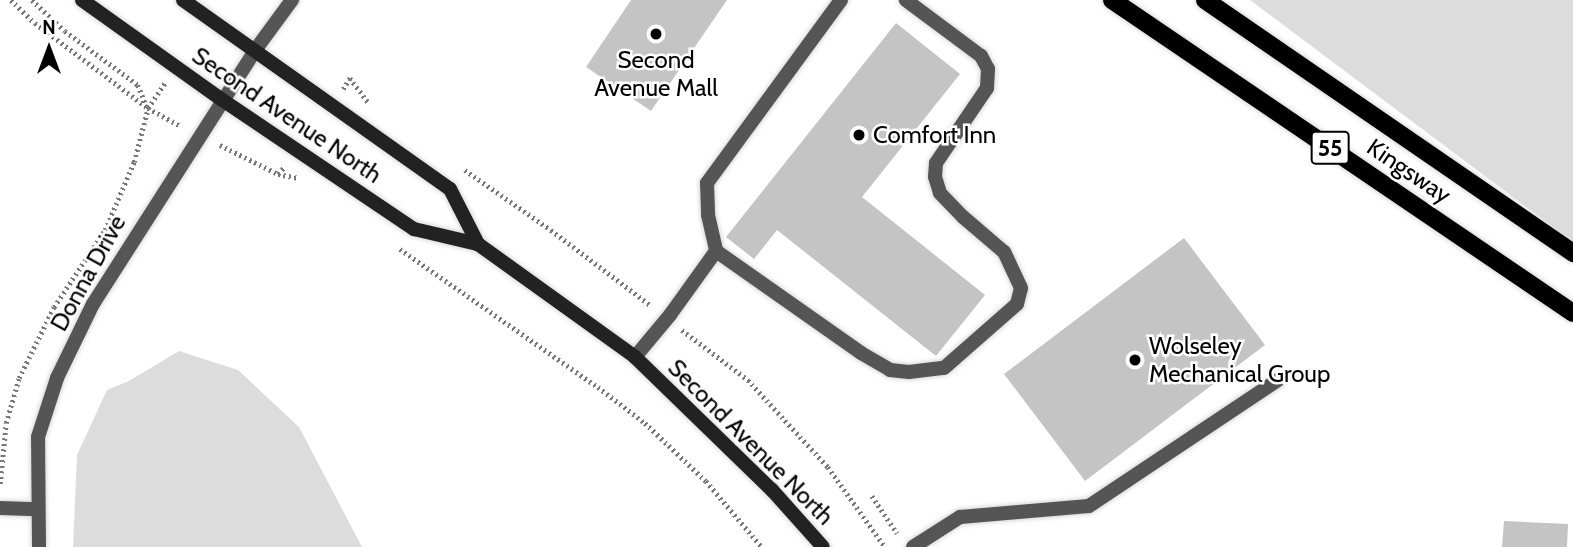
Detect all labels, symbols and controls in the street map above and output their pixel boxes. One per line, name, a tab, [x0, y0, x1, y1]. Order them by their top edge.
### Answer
north arrow	[14, 14, 84, 84]
text: N	[42, 16, 56, 39]
marker: Second Avenue Mall	[648, 26, 664, 42]
street label: Second Avenue North	[187, 41, 387, 189]
place label: Second Avenue Mall	[594, 46, 718, 102]
place label: Comfort Inn	[873, 121, 996, 149]
marker: Comfort Inn	[851, 127, 867, 143]
road number: 55	[1309, 128, 1351, 168]
street label: Kingsway	[1362, 132, 1456, 210]
street label: Donna Drive	[44, 210, 132, 336]
place label: Wolseley Mechanical Group	[1149, 332, 1330, 388]
marker: Wolseley Mechanical Group	[1127, 352, 1143, 368]
street label: Second Avenue North	[662, 353, 840, 531]

